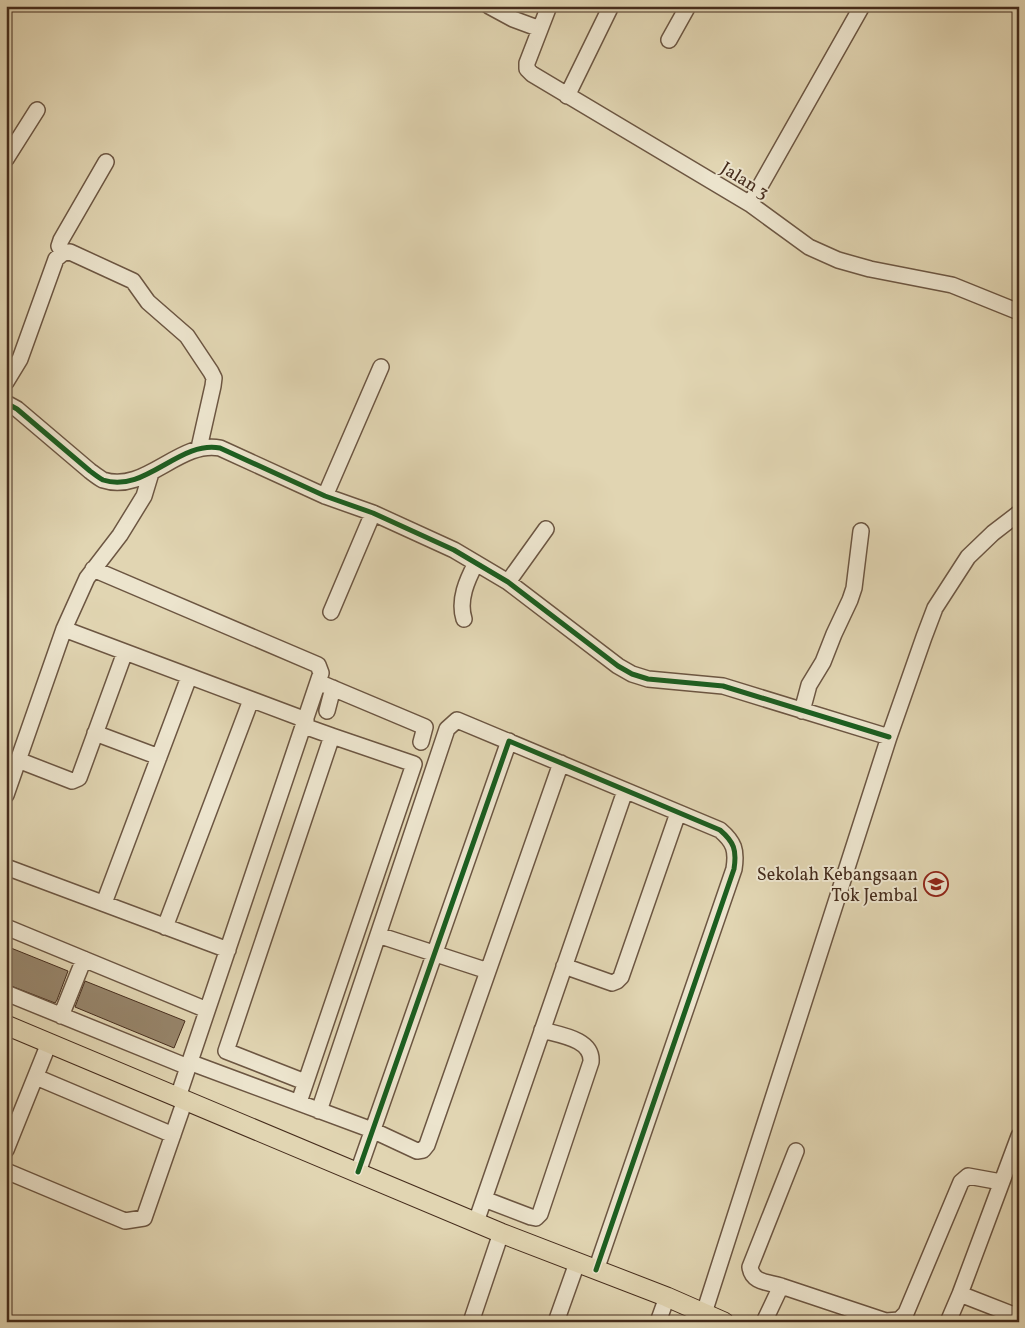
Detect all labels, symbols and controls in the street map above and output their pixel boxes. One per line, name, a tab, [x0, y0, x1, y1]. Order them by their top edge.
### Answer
street label: Jalan 3	[715, 157, 773, 206]
place label: Sekolah Kebangsaan Tok Jembal	[757, 863, 918, 909]
school or university icon: Sekolah Kebangsaan Tok Jembal	[923, 871, 949, 897]

